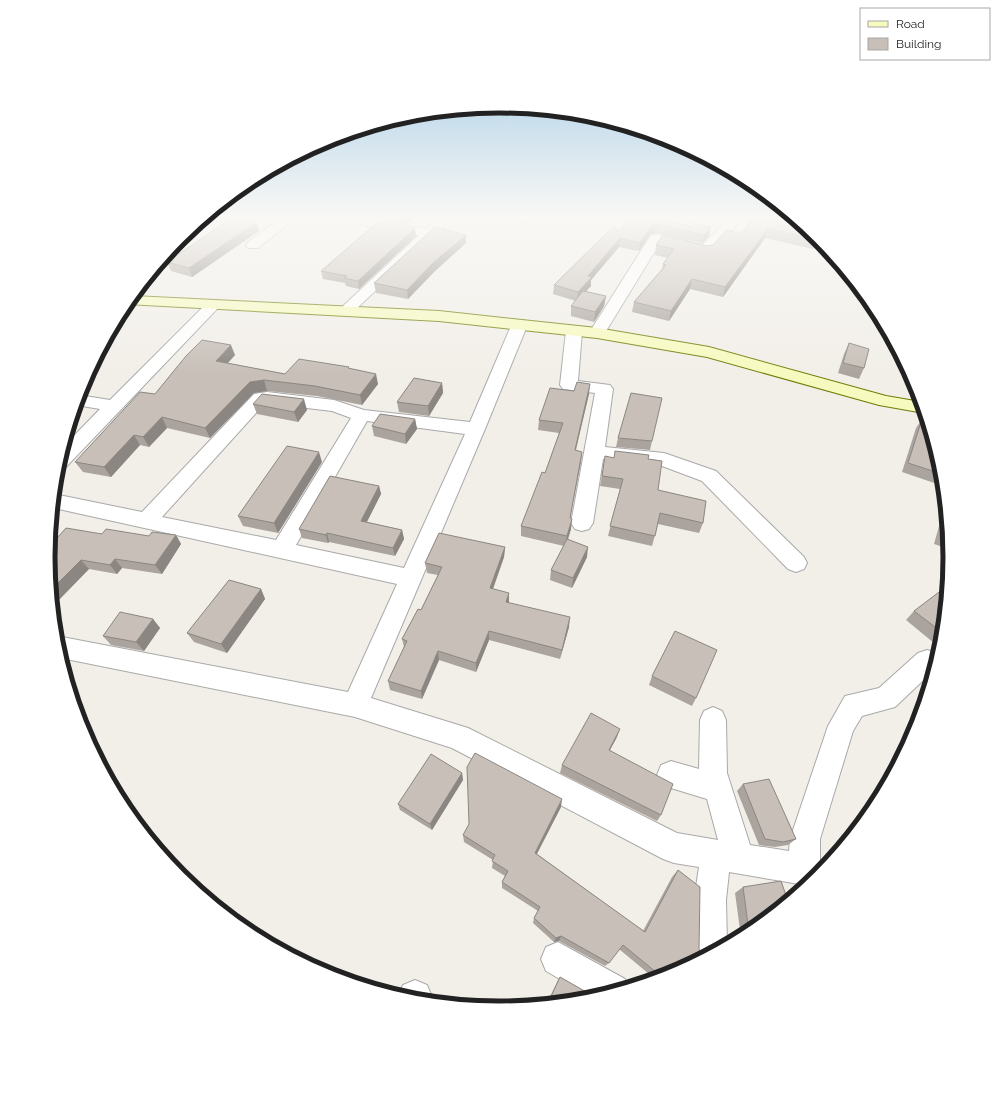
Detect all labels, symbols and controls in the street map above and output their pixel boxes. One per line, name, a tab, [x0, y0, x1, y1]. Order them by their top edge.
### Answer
legend	[860, 8, 990, 60]
text: Road	[896, 17, 925, 31]
text: Building	[896, 37, 942, 51]

